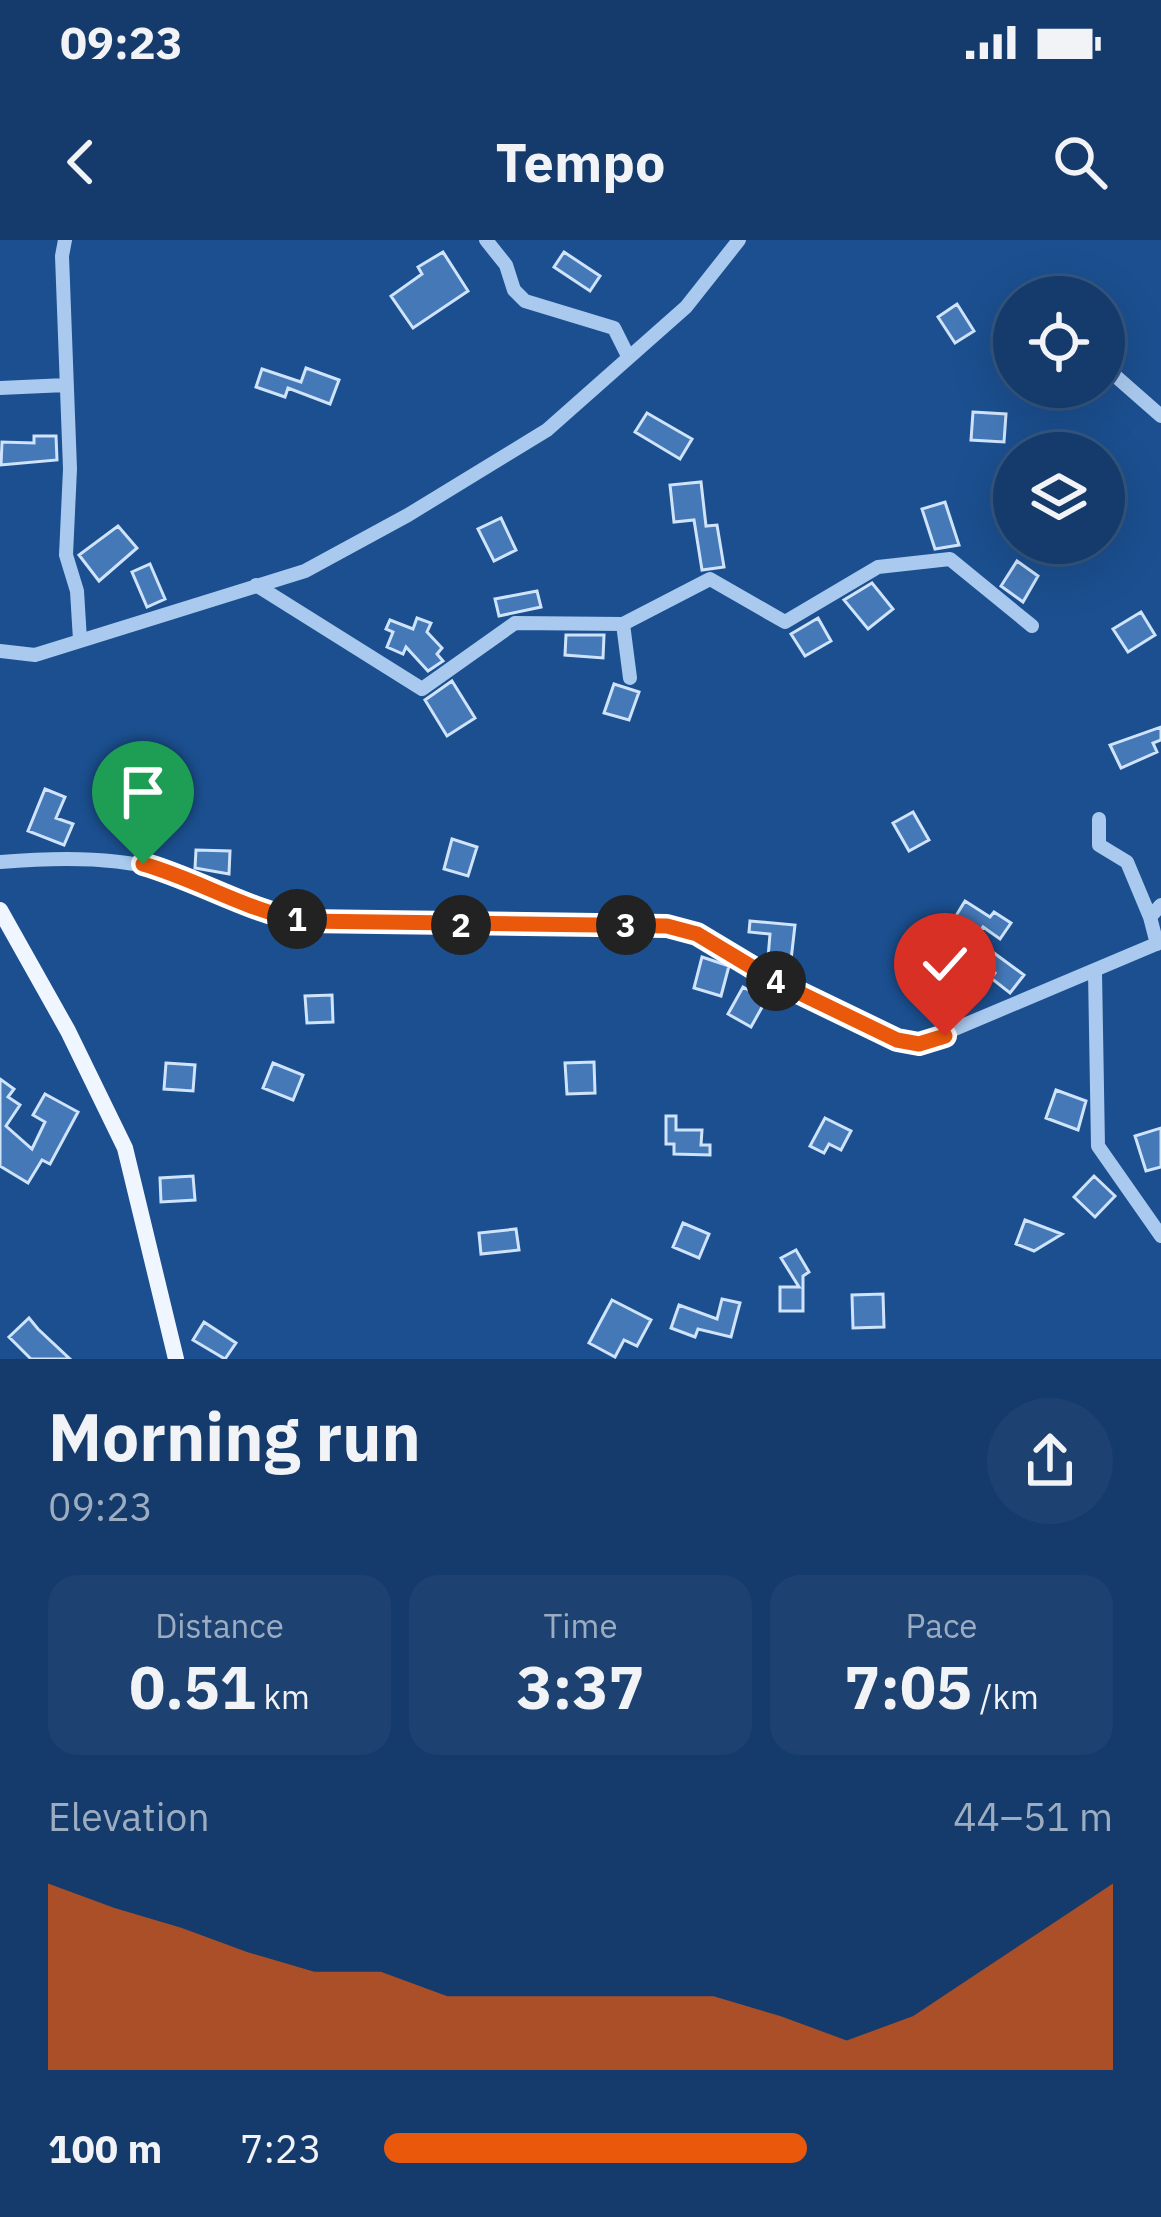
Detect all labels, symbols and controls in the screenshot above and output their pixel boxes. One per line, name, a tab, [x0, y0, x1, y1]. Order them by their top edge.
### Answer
text: 09:23	[60, 13, 183, 71]
text: Tempo	[496, 127, 665, 197]
icon: back	[48, 129, 114, 195]
icon: search	[1047, 129, 1113, 195]
map controls	[993, 276, 1125, 564]
button: locate	[993, 276, 1125, 408]
button: layers	[993, 432, 1125, 564]
pin	[92, 741, 194, 864]
icon: arrive	[110, 759, 176, 825]
pin: 1	[267, 889, 327, 949]
pin: 2	[431, 895, 491, 955]
pin: 3	[596, 895, 656, 955]
text: 1	[287, 897, 307, 940]
text: 2	[451, 903, 471, 946]
text: 3	[616, 903, 636, 946]
pin	[894, 913, 996, 1036]
icon: check	[912, 931, 978, 997]
pin: 4	[746, 951, 806, 1011]
text: 4	[766, 959, 786, 1002]
text: Morning run	[48, 1393, 421, 1479]
button: share	[987, 1398, 1113, 1524]
text: 09:23	[48, 1481, 153, 1532]
text: Distance	[155, 1604, 284, 1647]
text: Time	[543, 1604, 618, 1647]
text: Pace	[906, 1604, 977, 1647]
text: 0.51	[129, 1647, 256, 1726]
text: 3:37	[517, 1647, 644, 1726]
text: 7:05	[844, 1647, 972, 1726]
text: km	[256, 1675, 310, 1718]
text: /km	[972, 1675, 1039, 1718]
text: Elevation	[48, 1791, 210, 1842]
text: 44–51 m	[953, 1791, 1113, 1842]
text: 100 m	[48, 2123, 162, 2174]
text: 7:23	[240, 2123, 322, 2174]

